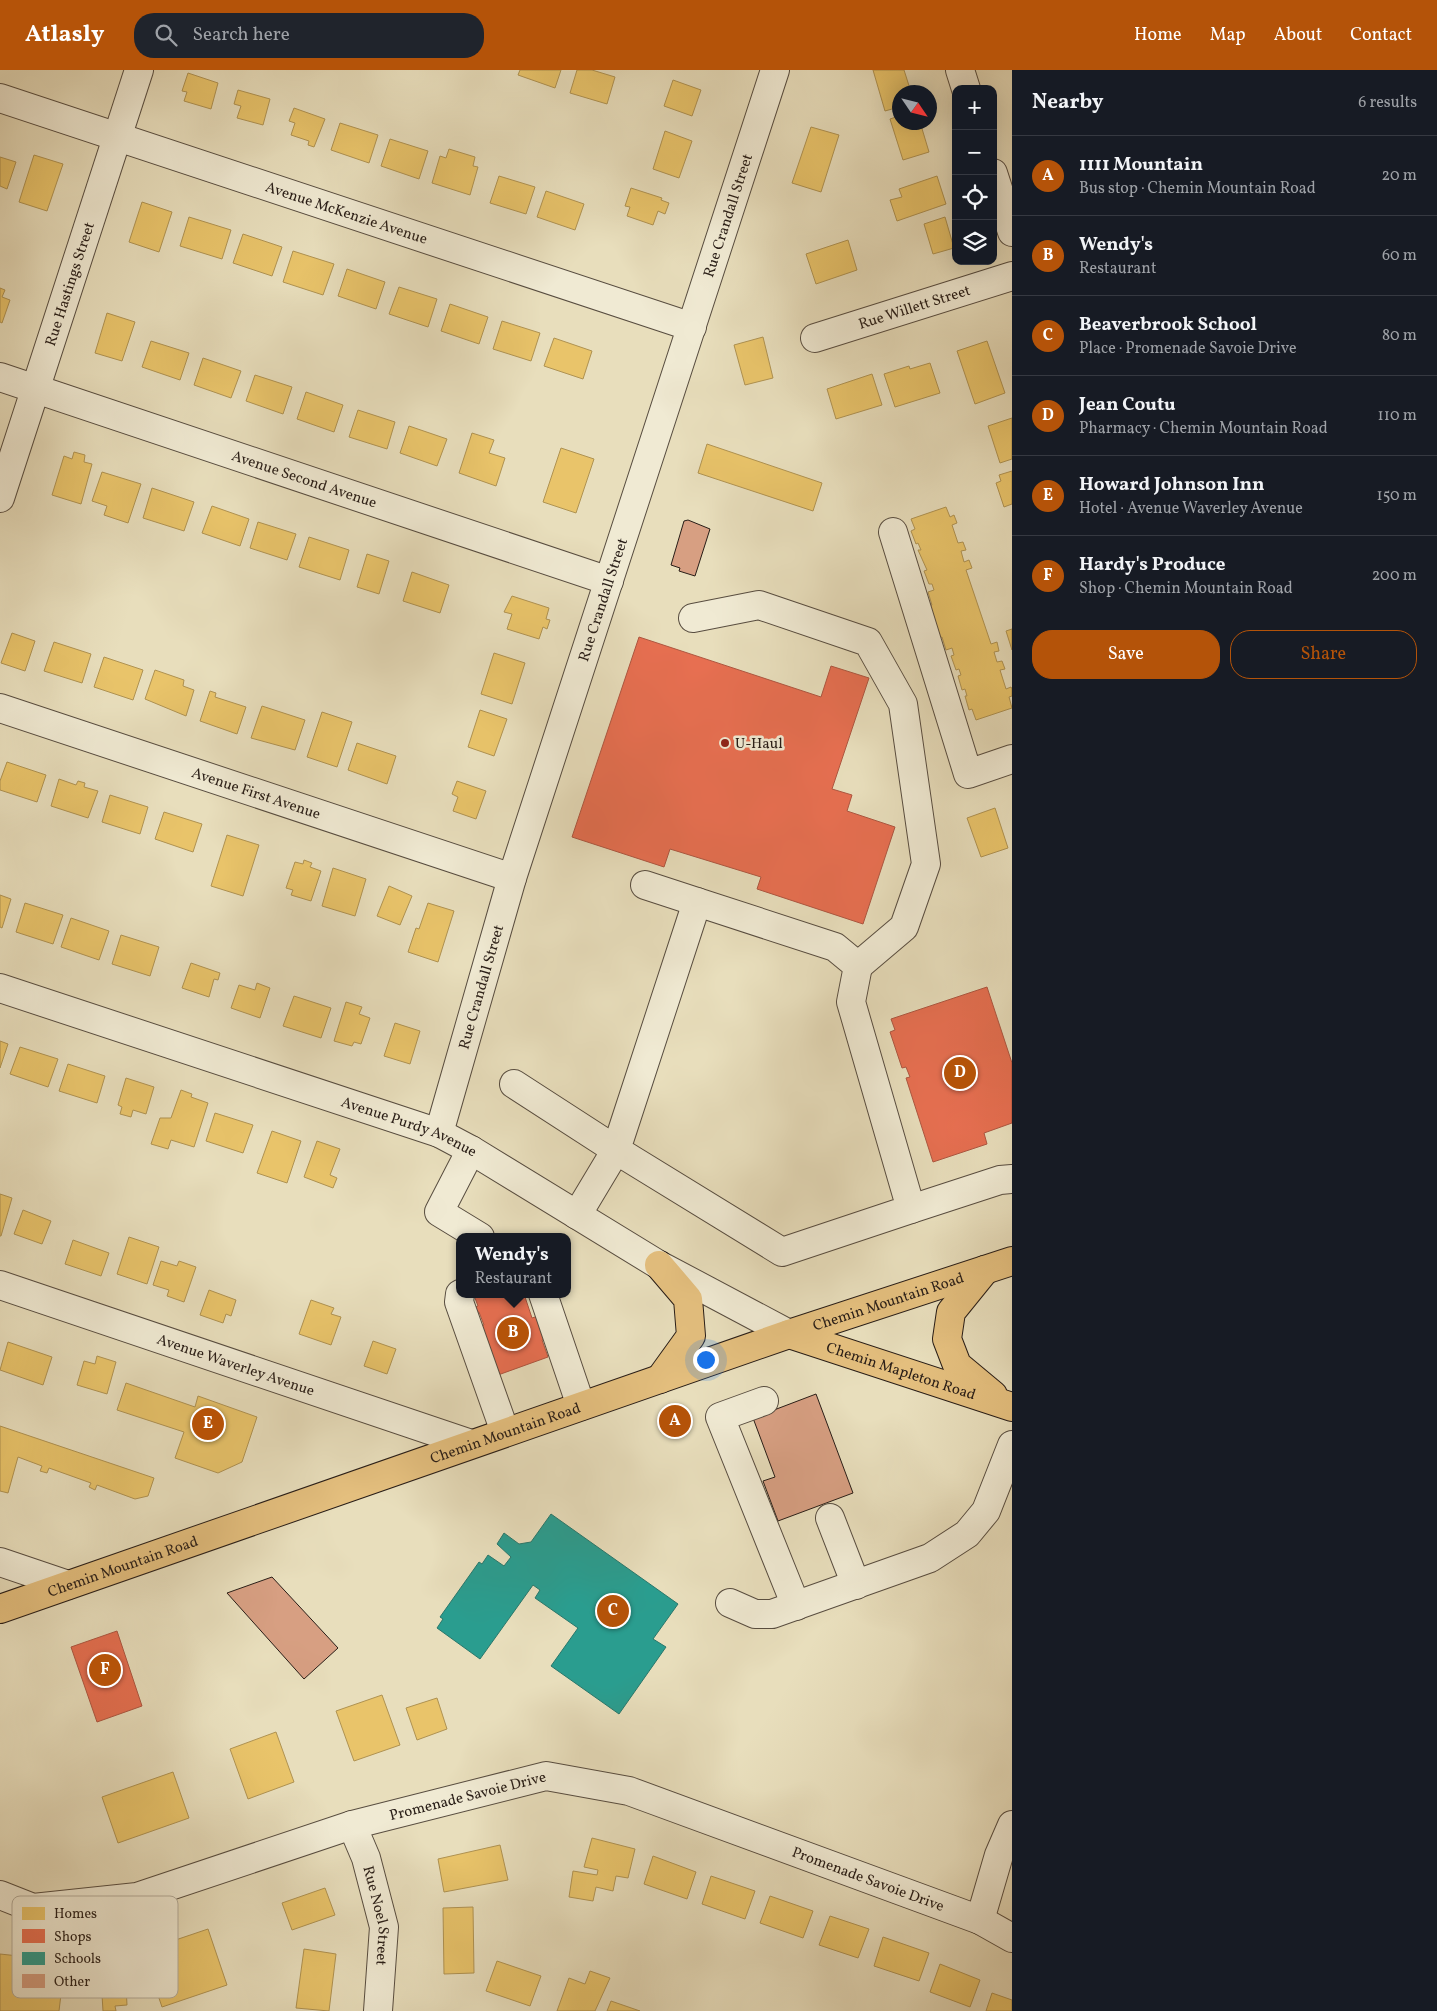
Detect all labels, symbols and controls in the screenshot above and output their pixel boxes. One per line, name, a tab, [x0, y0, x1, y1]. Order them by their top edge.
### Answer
search box	[134, 13, 484, 58]
text: Atlasly	[25, 18, 104, 52]
icon: search	[152, 21, 180, 49]
text: Search here	[192, 22, 290, 48]
text: Home	[1134, 23, 1182, 48]
text: Map	[1210, 23, 1246, 48]
text: About	[1274, 23, 1322, 48]
text: Contact	[1350, 23, 1412, 48]
north arrow	[892, 85, 937, 130]
map controls	[952, 85, 997, 265]
button: +	[952, 85, 997, 130]
text: Nearby	[1032, 88, 1103, 117]
text: 6 results	[1358, 92, 1417, 114]
button: −	[952, 130, 997, 175]
street label: Rue Crandall Street	[699, 151, 759, 280]
text: 1111 Mountain	[1079, 152, 1203, 178]
text: A	[1042, 165, 1054, 187]
text: 20 m	[1382, 165, 1417, 187]
button: locate	[952, 175, 997, 220]
street label: Avenue McKenzie Avenue	[262, 177, 430, 251]
text: Bus stop · Chemin Mountain Road	[1079, 178, 1316, 200]
street label: Rue Hastings Street	[41, 220, 101, 349]
button: layers	[952, 220, 997, 265]
text: Wendy's	[1079, 232, 1153, 258]
text: B	[1043, 245, 1053, 267]
text: 60 m	[1382, 245, 1417, 267]
text: Restaurant	[1079, 258, 1157, 280]
street label: Rue Willett Street	[856, 281, 973, 336]
text: Beaverbrook School	[1079, 312, 1257, 338]
text: C	[1043, 325, 1053, 347]
text: 80 m	[1382, 325, 1417, 347]
text: Place · Promenade Savoie Drive	[1079, 338, 1297, 360]
text: Jean Coutu	[1079, 392, 1176, 418]
text: D	[1042, 405, 1054, 427]
text: 110 m	[1378, 405, 1417, 427]
text: Pharmacy · Chemin Mountain Road	[1079, 418, 1328, 440]
street label: Avenue Second Avenue	[229, 446, 379, 514]
text: Howard Johnson Inn	[1079, 472, 1265, 498]
text: E	[1043, 485, 1053, 507]
text: 150 m	[1376, 485, 1417, 507]
text: Hotel · Avenue Waverley Avenue	[1079, 498, 1303, 520]
street label: Rue Crandall Street	[574, 536, 634, 665]
text: Hardy's Produce	[1079, 552, 1225, 578]
text: F	[1043, 565, 1053, 587]
text: 200 m	[1372, 565, 1417, 587]
text: Shop · Chemin Mountain Road	[1079, 578, 1293, 600]
button: Save	[1032, 630, 1220, 679]
button: Share	[1230, 630, 1417, 679]
place label: U-Haul	[735, 734, 783, 755]
marker: U-Haul	[719, 737, 731, 749]
street label: Avenue First Avenue	[189, 763, 323, 826]
street label: Rue Crandall Street	[454, 923, 510, 1052]
pin: D	[944, 1054, 976, 1092]
street label: Avenue Purdy Avenue	[338, 1092, 480, 1163]
popup	[456, 1233, 571, 1298]
text: Wendy's	[475, 1242, 549, 1268]
text: Restaurant	[475, 1268, 552, 1290]
street label: Chemin Mountain Road	[810, 1268, 967, 1337]
pin: B	[497, 1314, 529, 1352]
street label: Avenue Waverley Avenue	[154, 1330, 317, 1402]
street label: Chemin Mapleton Road	[823, 1338, 978, 1406]
your location	[693, 1347, 719, 1373]
street label: Chemin Mountain Road	[428, 1398, 584, 1470]
pin: A	[659, 1402, 691, 1440]
pin: E	[192, 1405, 224, 1443]
street label: Chemin Mountain Road	[45, 1532, 201, 1604]
pin: C	[597, 1592, 629, 1630]
pin: F	[89, 1651, 121, 1689]
street label: Promenade Savoie Drive	[387, 1767, 549, 1827]
street label: Promenade Savoie Drive	[789, 1843, 947, 1918]
street label: Rue Noel Street	[356, 1864, 393, 1966]
legend	[12, 1896, 178, 1998]
text: Homes	[54, 1905, 97, 1924]
text: Shops	[54, 1928, 92, 1947]
text: Schools	[54, 1950, 101, 1969]
text: Other	[54, 1973, 90, 1992]

